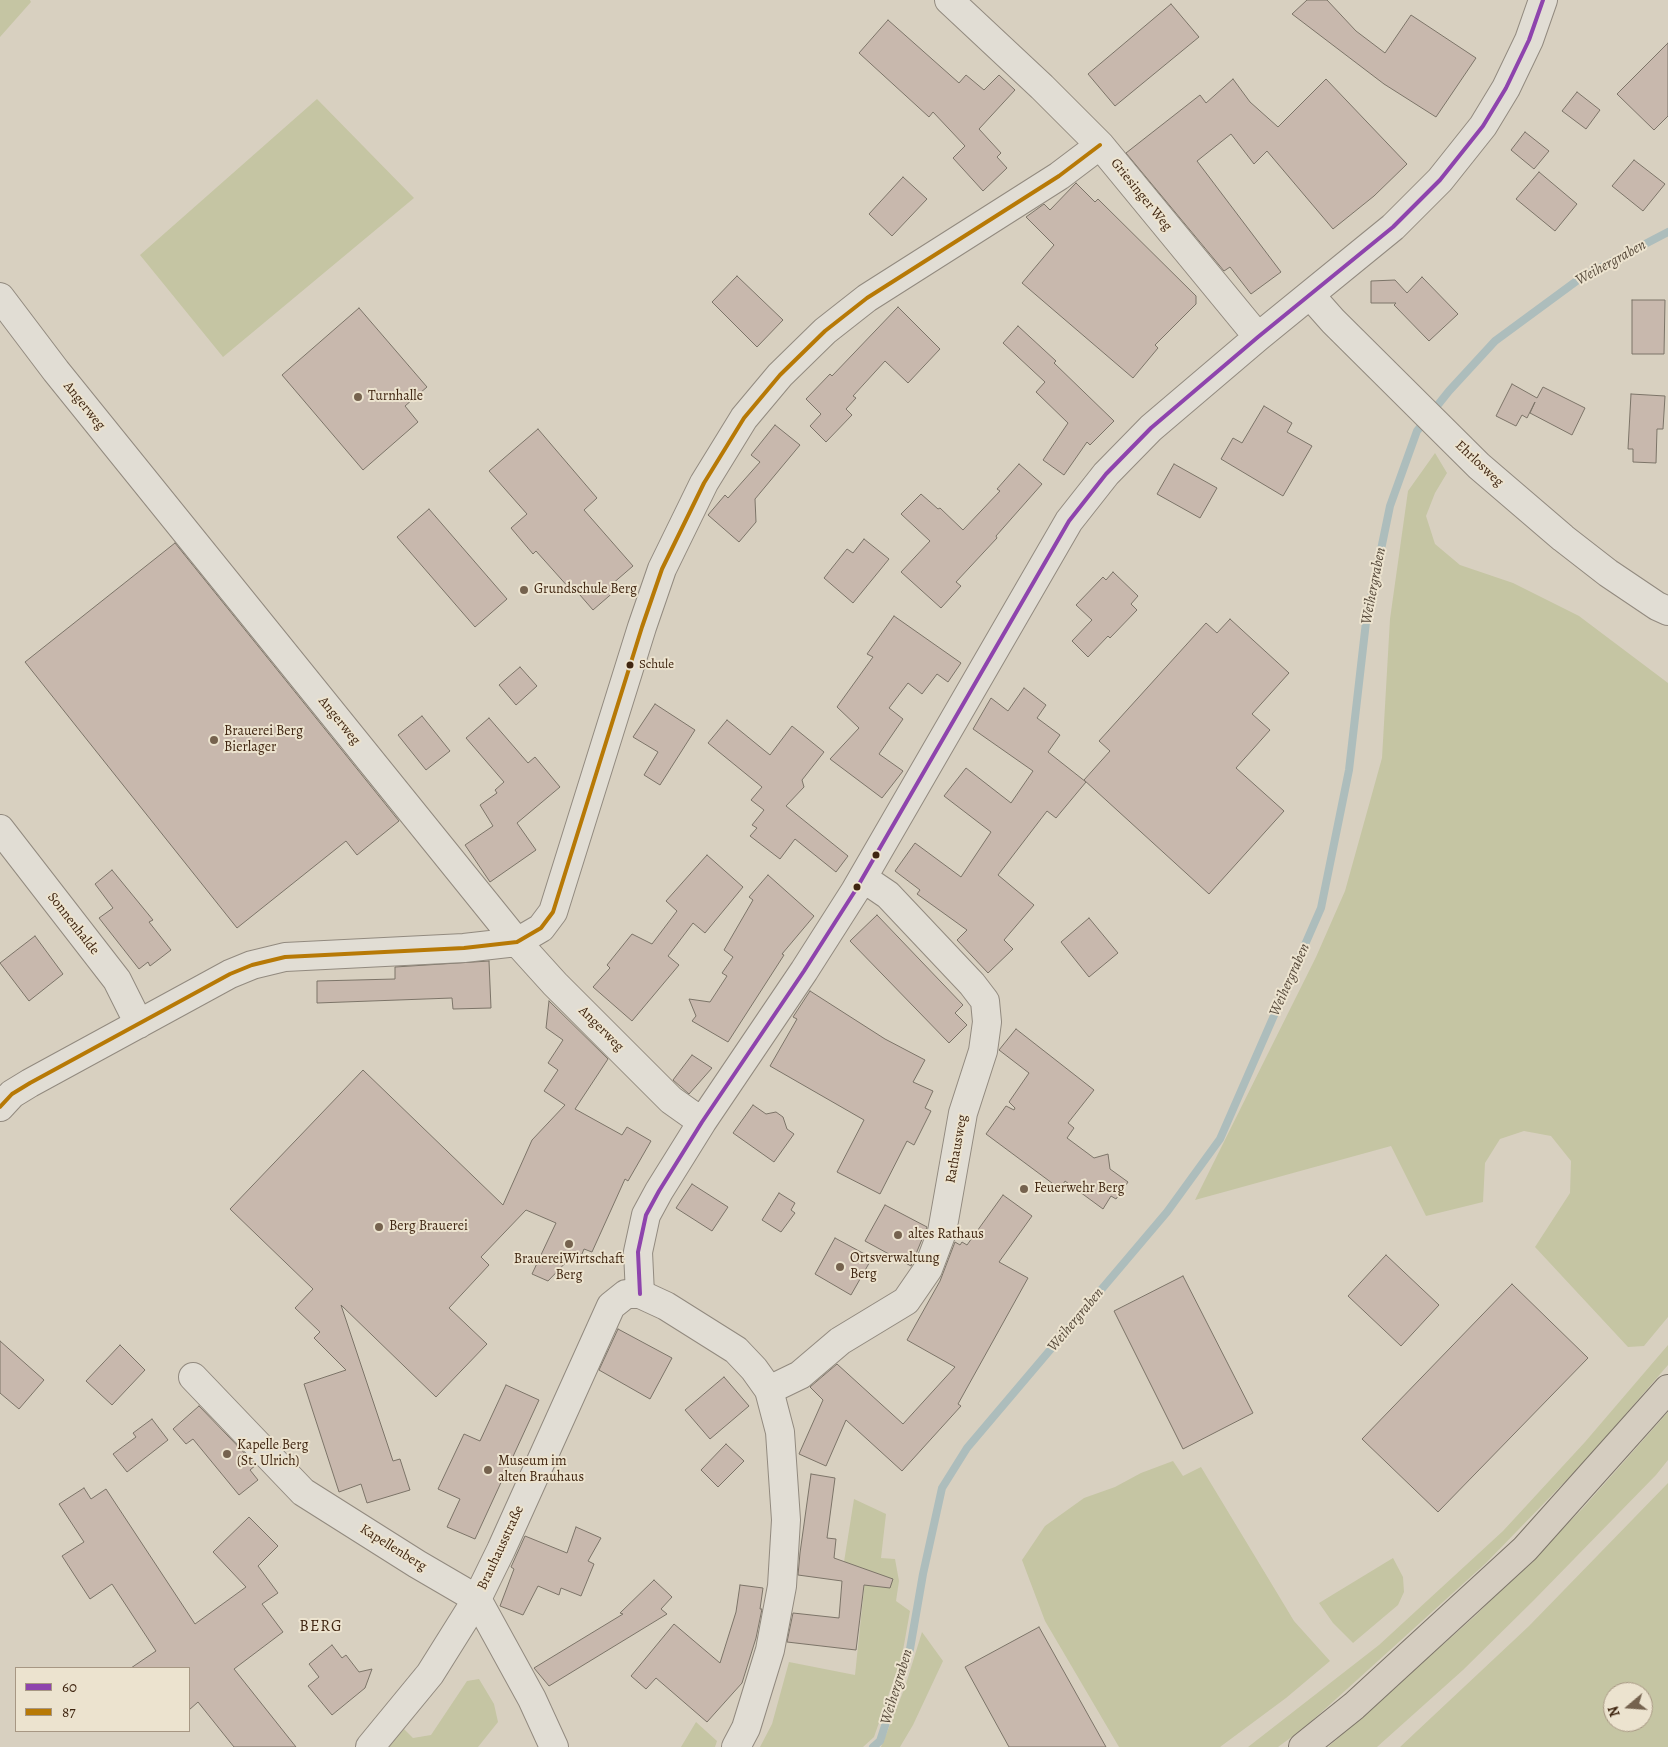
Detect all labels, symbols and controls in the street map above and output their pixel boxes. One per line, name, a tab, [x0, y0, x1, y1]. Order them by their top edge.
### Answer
street label: Griesinger Weg	[1107, 155, 1175, 235]
water label: Weihergraben	[1573, 236, 1649, 290]
street label: Angerweg	[59, 378, 109, 434]
place label: Turnhalle	[368, 389, 423, 405]
marker: Turnhalle	[352, 391, 364, 403]
street label: Ehrlosweg	[1451, 437, 1507, 491]
water label: Weihergraben	[1358, 546, 1390, 626]
place label: Grundschule Berg	[534, 582, 637, 598]
marker: Grundschule Berg	[518, 584, 530, 596]
place label: Schule	[639, 657, 674, 673]
marker: Schule	[625, 660, 635, 670]
street label: Angerweg	[314, 693, 364, 749]
place label: Brauerei Berg Bierlager	[224, 724, 303, 756]
marker: Brauerei Berg Bierlager	[208, 734, 220, 746]
unlabelled marker	[871, 850, 881, 860]
unlabelled marker	[852, 882, 862, 892]
street label: Sonnenhalde	[43, 889, 103, 959]
water label: Weihergraben	[1266, 941, 1314, 1019]
street label: Angerweg	[575, 1003, 627, 1055]
street label: Rathausweg	[943, 1113, 971, 1185]
place label: Feuerwehr Berg	[1034, 1181, 1125, 1197]
marker: Feuerwehr Berg	[1018, 1183, 1030, 1195]
place label: Berg Brauerei	[389, 1219, 468, 1235]
marker: Berg Brauerei	[373, 1221, 385, 1233]
place label: altes Rathaus	[908, 1227, 984, 1243]
marker: altes Rathaus	[892, 1229, 904, 1241]
marker: BrauereiWirtschaft Berg	[563, 1238, 575, 1250]
place label: Ortsverwaltung Berg	[850, 1251, 940, 1284]
place label: BrauereiWirtschaft Berg	[514, 1252, 624, 1284]
marker: Ortsverwaltung Berg	[834, 1261, 846, 1273]
water label: Weihergraben	[1044, 1284, 1108, 1356]
place label: Kapelle Berg (St. Ulrich)	[237, 1438, 309, 1470]
marker: Kapelle Berg (St. Ulrich)	[221, 1448, 233, 1460]
place label: Museum im alten Brauhaus	[498, 1454, 584, 1486]
marker: Museum im alten Brauhaus	[482, 1464, 494, 1476]
street label: Brauhausstraße	[474, 1503, 528, 1593]
street label: Kapellenberg	[357, 1521, 429, 1575]
district label: BERG	[299, 1617, 343, 1637]
water label: Weihergraben	[877, 1647, 917, 1727]
legend	[15, 1667, 190, 1732]
text: 60	[62, 1677, 77, 1697]
north arrow	[1603, 1682, 1653, 1732]
text: 87	[62, 1702, 76, 1722]
text: N	[1604, 1704, 1625, 1719]

